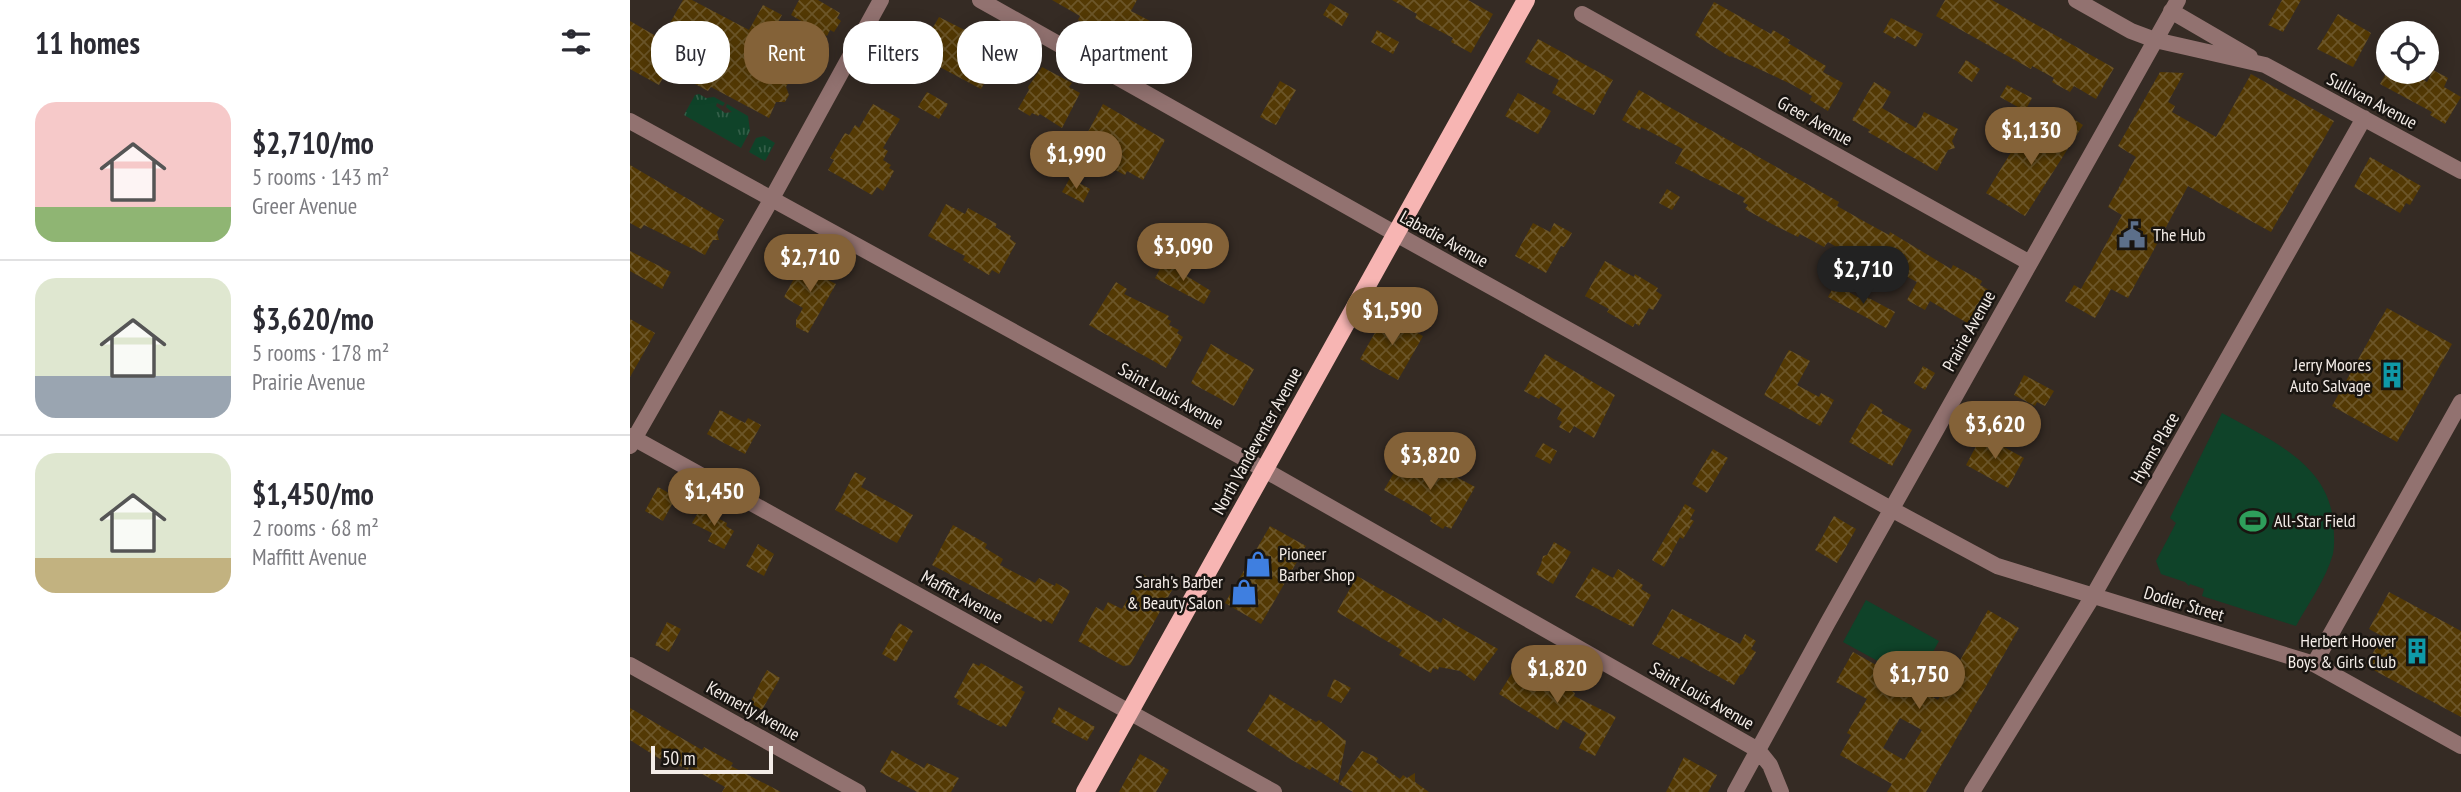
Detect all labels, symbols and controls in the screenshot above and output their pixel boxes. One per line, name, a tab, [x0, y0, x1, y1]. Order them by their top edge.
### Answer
chip: Buy	[651, 21, 730, 84]
chip: Rent	[744, 21, 829, 84]
chip: Filters	[843, 21, 943, 84]
chip: New	[957, 21, 1042, 84]
chip: Apartment	[1056, 21, 1192, 84]
map controls	[2376, 21, 2439, 84]
button: locate	[2376, 21, 2439, 84]
text: 11 homes	[35, 23, 140, 62]
icon: filters	[557, 23, 595, 61]
street label: Sullivan Avenue	[2323, 67, 2421, 134]
street label: Greer Avenue	[1774, 91, 1857, 151]
pin: $1,130	[1974, 108, 2088, 167]
text: $1,130	[2001, 115, 2061, 144]
text: $2,710/mo	[252, 123, 374, 162]
icon: home	[91, 130, 175, 214]
pin: $1,990	[1019, 132, 1133, 191]
text: $1,990	[1046, 139, 1106, 168]
text: 5 rooms · 143 m²	[252, 162, 389, 191]
text: Greer Avenue	[252, 191, 357, 220]
street label: Labadie Avenue	[1396, 205, 1492, 272]
public building icon: The Hub	[2117, 220, 2147, 250]
place label: The Hub	[2153, 223, 2206, 246]
pin: $3,090	[1126, 224, 1240, 283]
text: $3,090	[1153, 231, 1213, 260]
pin: $2,710	[753, 234, 867, 294]
text: $2,710	[780, 242, 840, 271]
pin: $2,710	[1806, 246, 1920, 306]
text: $2,710	[1833, 254, 1893, 283]
street label: Prairie Avenue	[1937, 286, 2000, 375]
pin: $1,590	[1335, 288, 1449, 347]
text: $1,590	[1362, 295, 1422, 324]
text: $3,620/mo	[252, 299, 374, 338]
icon: home	[91, 306, 175, 390]
text: 5 rooms · 178 m²	[252, 338, 389, 367]
place label: Jerry Moores Auto Salvage	[2290, 353, 2371, 397]
street label: Saint Louis Avenue	[1115, 357, 1228, 434]
building icon: Jerry Moores Auto Salvage	[2377, 360, 2407, 390]
street label: North Vandeventer Avenue	[1206, 363, 1307, 519]
text: Prairie Avenue	[252, 367, 365, 396]
pin: $3,620	[1938, 402, 2052, 461]
street label: Hyams Place	[2125, 408, 2184, 487]
text: $3,620	[1965, 409, 2025, 438]
pin: $3,820	[1373, 433, 1487, 492]
text: $3,820	[1400, 440, 1460, 469]
pin: $1,450	[657, 468, 771, 528]
text: $1,450/mo	[252, 474, 374, 513]
text: $1,450	[684, 476, 744, 505]
icon: home	[91, 481, 175, 565]
sports icon: All-Star Field	[2238, 506, 2268, 536]
place label: All-Star Field	[2274, 509, 2356, 532]
text: 2 rooms · 68 m²	[252, 513, 379, 542]
text: Maffitt Avenue	[252, 542, 367, 571]
place label: Pioneer Barber Shop	[1279, 542, 1355, 586]
shop icon: Pioneer Barber Shop	[1243, 549, 1273, 579]
street label: Maffitt Avenue	[917, 565, 1007, 628]
place label: Sarah's Barber & Beauty Salon	[1127, 570, 1223, 614]
shop icon: Sarah's Barber & Beauty Salon	[1229, 577, 1259, 607]
street label: Dodier Street	[2141, 580, 2227, 627]
place label: Herbert Hoover Boys & Girls Club	[2288, 629, 2396, 673]
building icon: Herbert Hoover Boys & Girls Club	[2402, 636, 2432, 666]
pin: $1,820	[1500, 646, 1614, 705]
pin: $1,750	[1862, 652, 1976, 711]
text: $1,820	[1527, 653, 1587, 682]
street label: Saint Louis Avenue	[1646, 656, 1758, 735]
text: $1,750	[1889, 659, 1949, 688]
street label: Kennerly Avenue	[703, 676, 804, 746]
scale bar	[651, 743, 774, 775]
text: 50 m	[662, 746, 696, 770]

